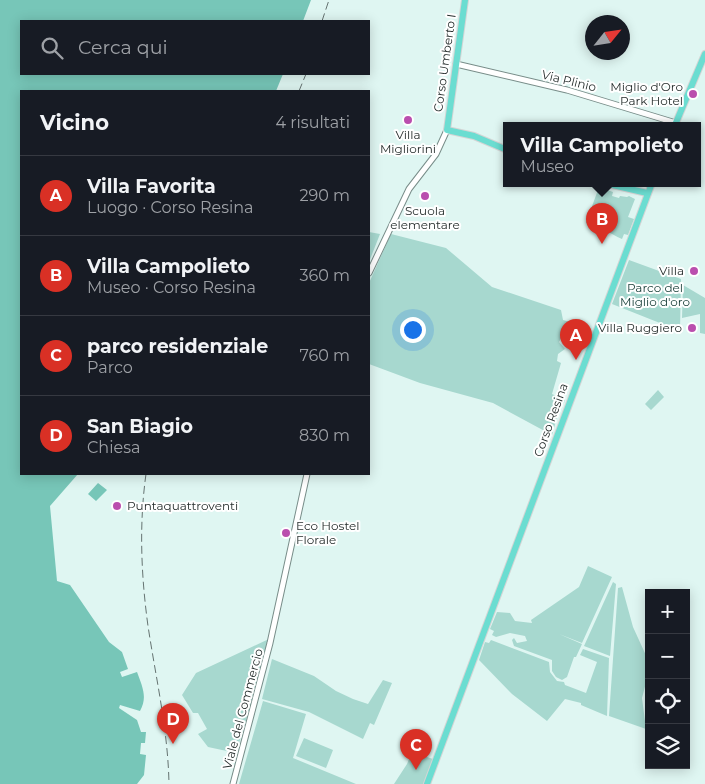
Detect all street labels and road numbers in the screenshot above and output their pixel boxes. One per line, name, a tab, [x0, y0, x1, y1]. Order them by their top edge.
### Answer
street label: Corso Umberto I	[430, 13, 459, 113]
street label: Via Plinio	[540, 67, 598, 95]
street label: Corso Resina	[530, 381, 571, 459]
street label: Viale del Commercio	[219, 647, 266, 771]

